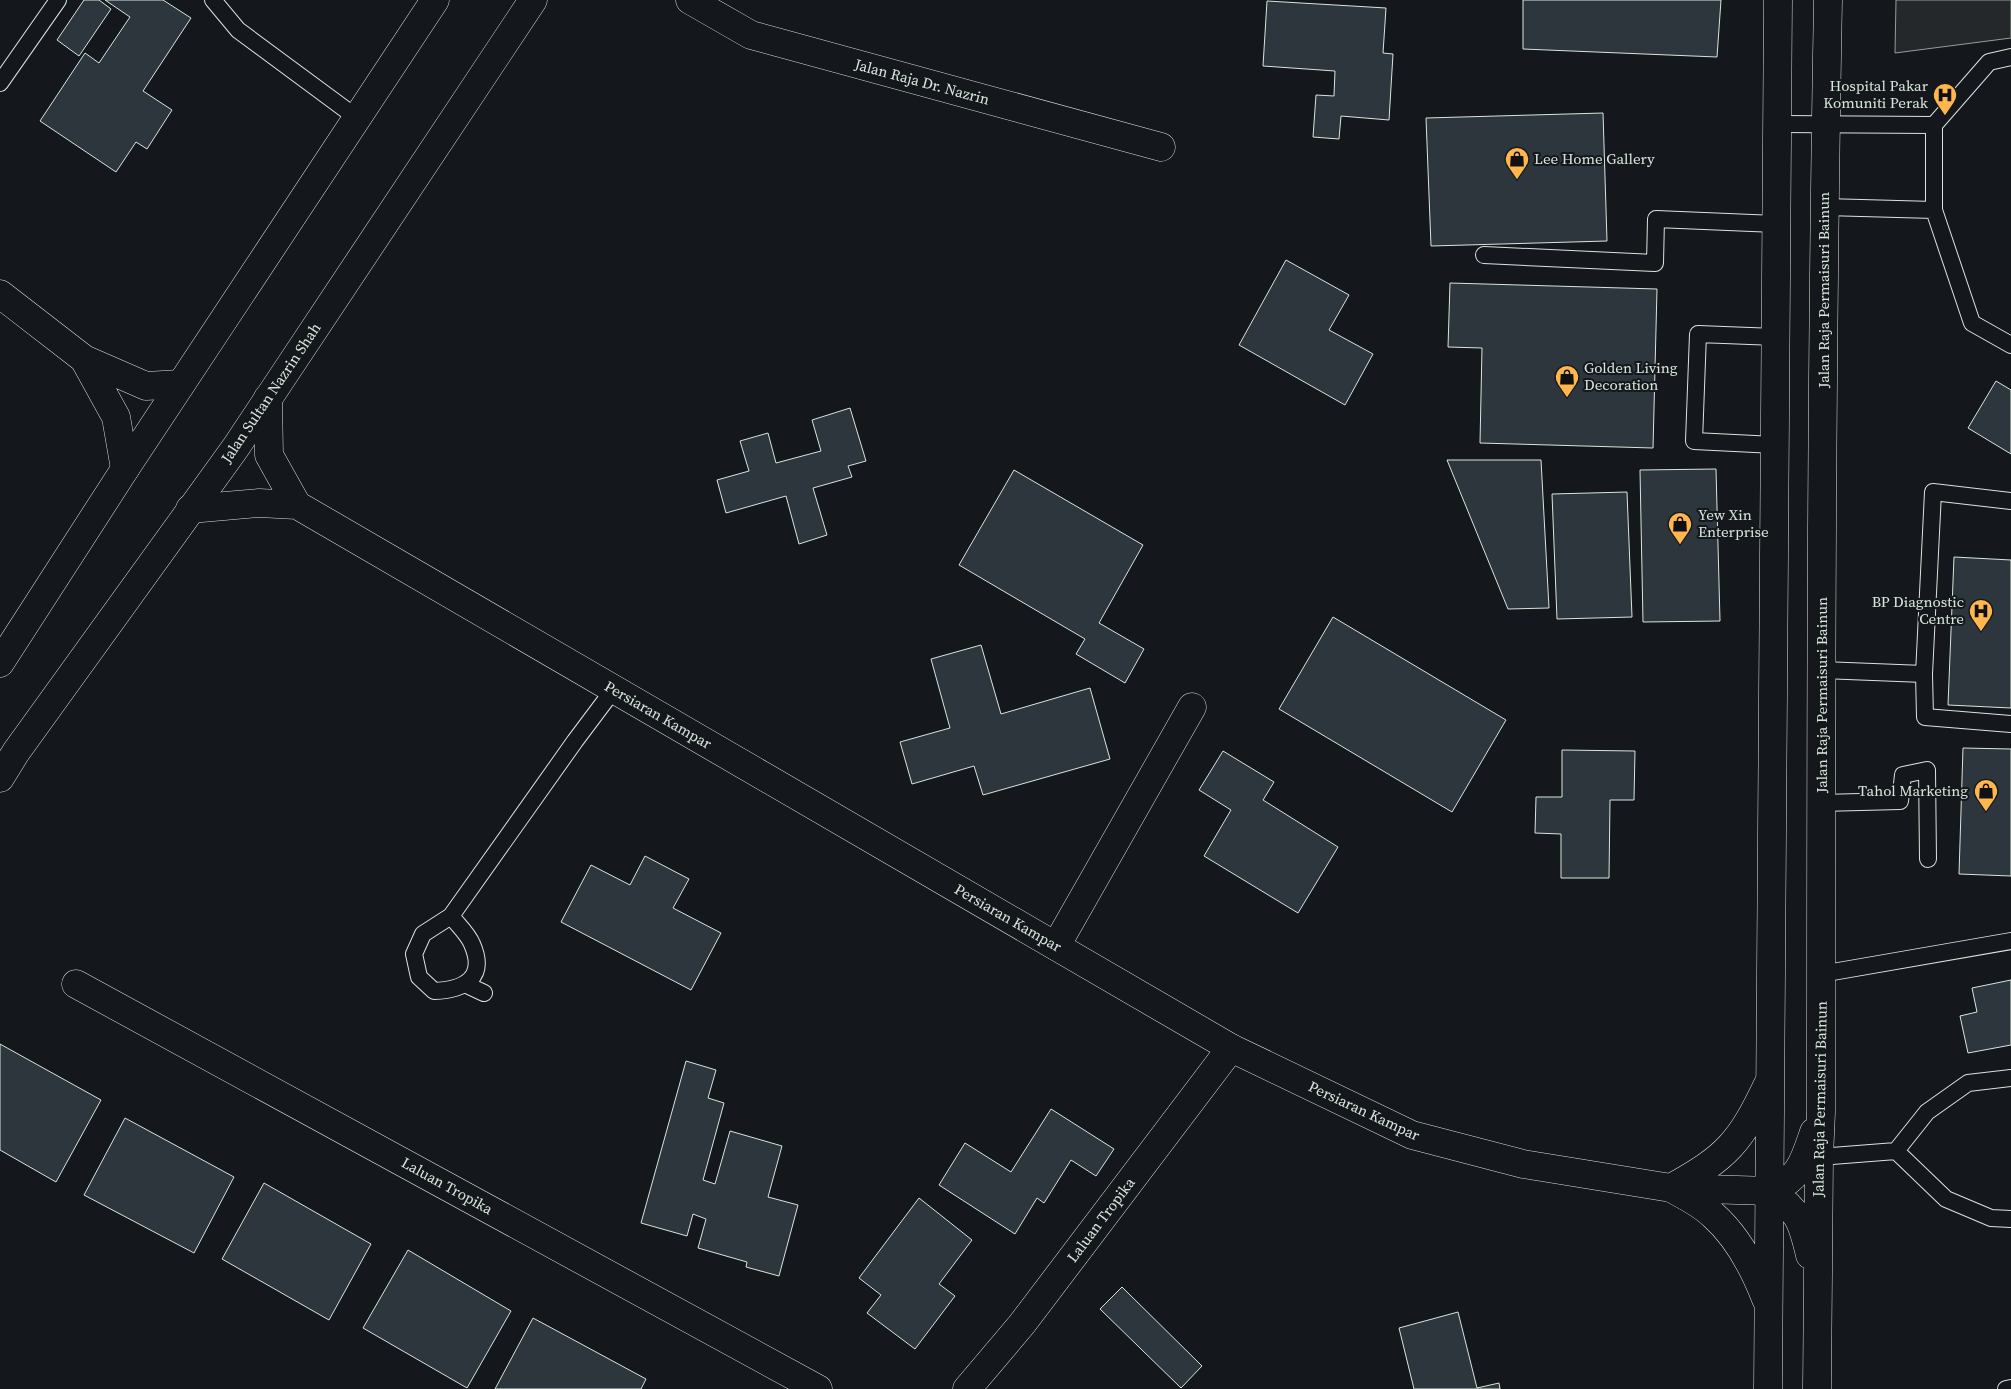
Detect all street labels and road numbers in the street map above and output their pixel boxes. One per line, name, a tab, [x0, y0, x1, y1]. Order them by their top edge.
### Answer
street label: Jalan Raja Dr. Nazrin	[851, 53, 992, 110]
street label: Jalan Raja Permaisuri Bainun	[1813, 192, 1834, 389]
street label: Jalan Sultan Nazrin Shah	[215, 318, 325, 468]
street label: Jalan Raja Permaisuri Bainun	[1811, 597, 1832, 794]
street label: Persiaran Kampar	[601, 675, 716, 754]
street label: Persiaran Kampar	[951, 878, 1066, 957]
street label: Jalan Raja Permaisuri Bainun	[1807, 1001, 1832, 1198]
street label: Persiaran Kampar	[1305, 1076, 1424, 1146]
street label: Laluan Tropika	[398, 1152, 497, 1220]
street label: Laluan Tropika	[1062, 1173, 1140, 1267]

